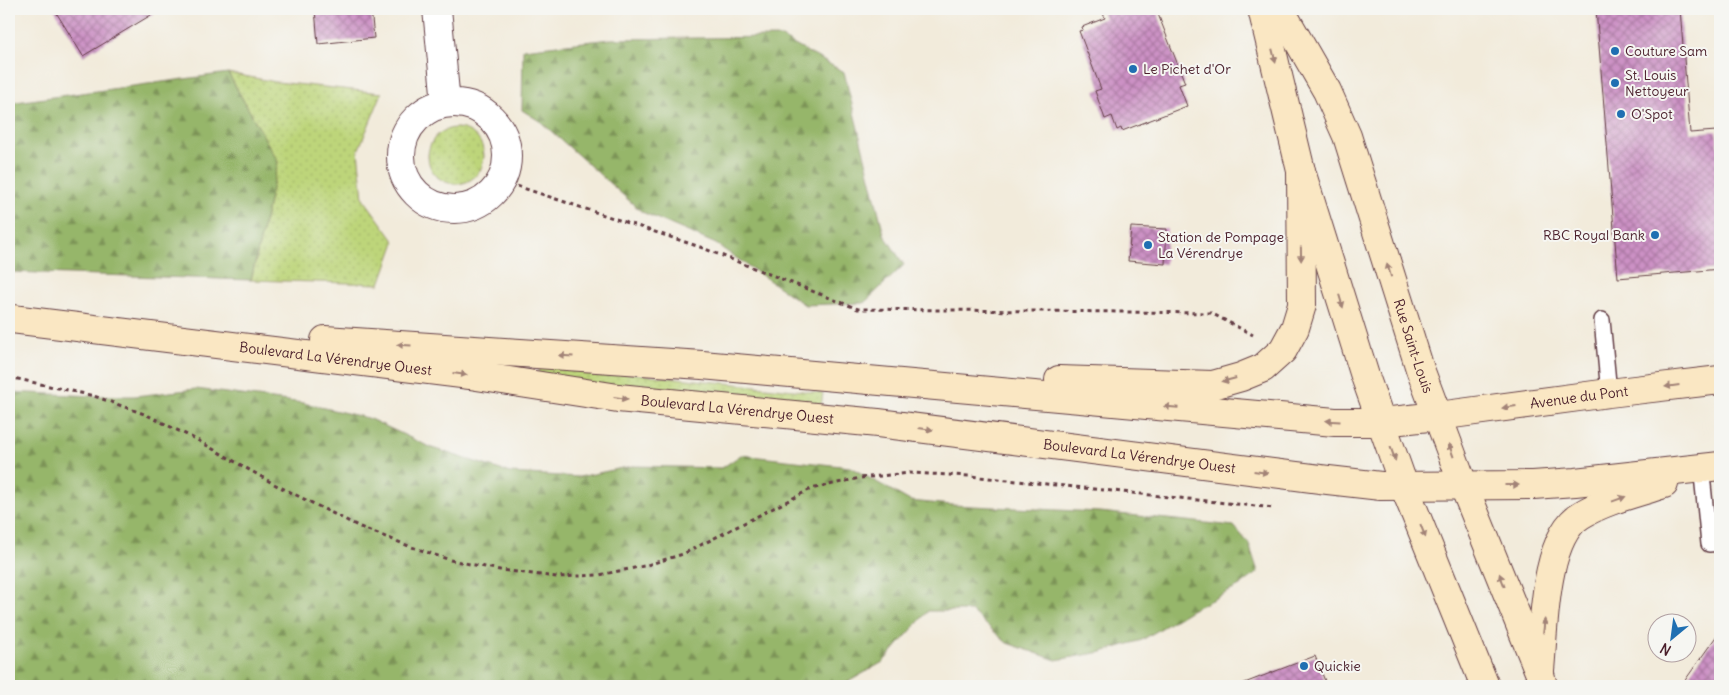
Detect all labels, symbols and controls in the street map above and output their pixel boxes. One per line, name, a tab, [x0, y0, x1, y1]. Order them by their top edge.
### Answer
place label: Couture Sam	[1625, 42, 1707, 60]
marker: Couture Sam	[1609, 45, 1621, 57]
one-way arrow	[1270, 49, 1278, 64]
place label: Le Pichet d'Or	[1143, 60, 1231, 78]
marker: Le Pichet d'Or	[1127, 63, 1139, 75]
place label: St. Louis Nettoyeur	[1625, 66, 1689, 100]
marker: St. Louis Nettoyeur	[1609, 77, 1621, 89]
place label: O'Spot	[1631, 105, 1673, 123]
marker: O'Spot	[1615, 108, 1627, 120]
place label: RBC Royal Bank	[1543, 226, 1645, 244]
place label: Station de Pompage La Vérendrye	[1158, 228, 1284, 262]
marker: RBC Royal Bank	[1649, 229, 1661, 241]
marker: Station de Pompage La Vérendrye	[1142, 239, 1154, 251]
one-way arrow	[1297, 247, 1305, 263]
one-way arrow	[1385, 263, 1393, 278]
one-way arrow	[1338, 294, 1346, 309]
street label: Rue Saint-Louis	[1390, 297, 1437, 396]
street label: Boulevard La Vérendrye Ouest	[238, 338, 433, 379]
one-way arrow	[396, 341, 412, 349]
one-way arrow	[558, 352, 574, 360]
one-way arrow	[453, 370, 469, 378]
one-way arrow	[1222, 377, 1237, 385]
street label: Avenue du Pont	[1529, 382, 1629, 413]
one-way arrow	[1664, 382, 1680, 390]
street label: Boulevard La Vérendrye Ouest	[640, 391, 835, 428]
one-way arrow	[613, 394, 629, 402]
one-way arrow	[1163, 403, 1179, 411]
one-way arrow	[1501, 403, 1517, 411]
one-way arrow	[1325, 417, 1341, 425]
one-way arrow	[919, 425, 935, 433]
street label: Boulevard La Vérendrye Ouest	[1042, 435, 1237, 477]
one-way arrow	[1447, 443, 1454, 458]
one-way arrow	[1389, 447, 1397, 462]
one-way arrow	[1254, 468, 1270, 476]
one-way arrow	[1504, 481, 1520, 489]
one-way arrow	[1612, 495, 1627, 503]
one-way arrow	[1420, 523, 1427, 538]
one-way arrow	[1498, 573, 1506, 587]
north arrow	[1646, 612, 1696, 662]
one-way arrow	[1540, 618, 1548, 634]
text: N	[1657, 639, 1674, 660]
place label: Quickie	[1314, 657, 1361, 675]
marker: Quickie	[1298, 660, 1310, 672]

